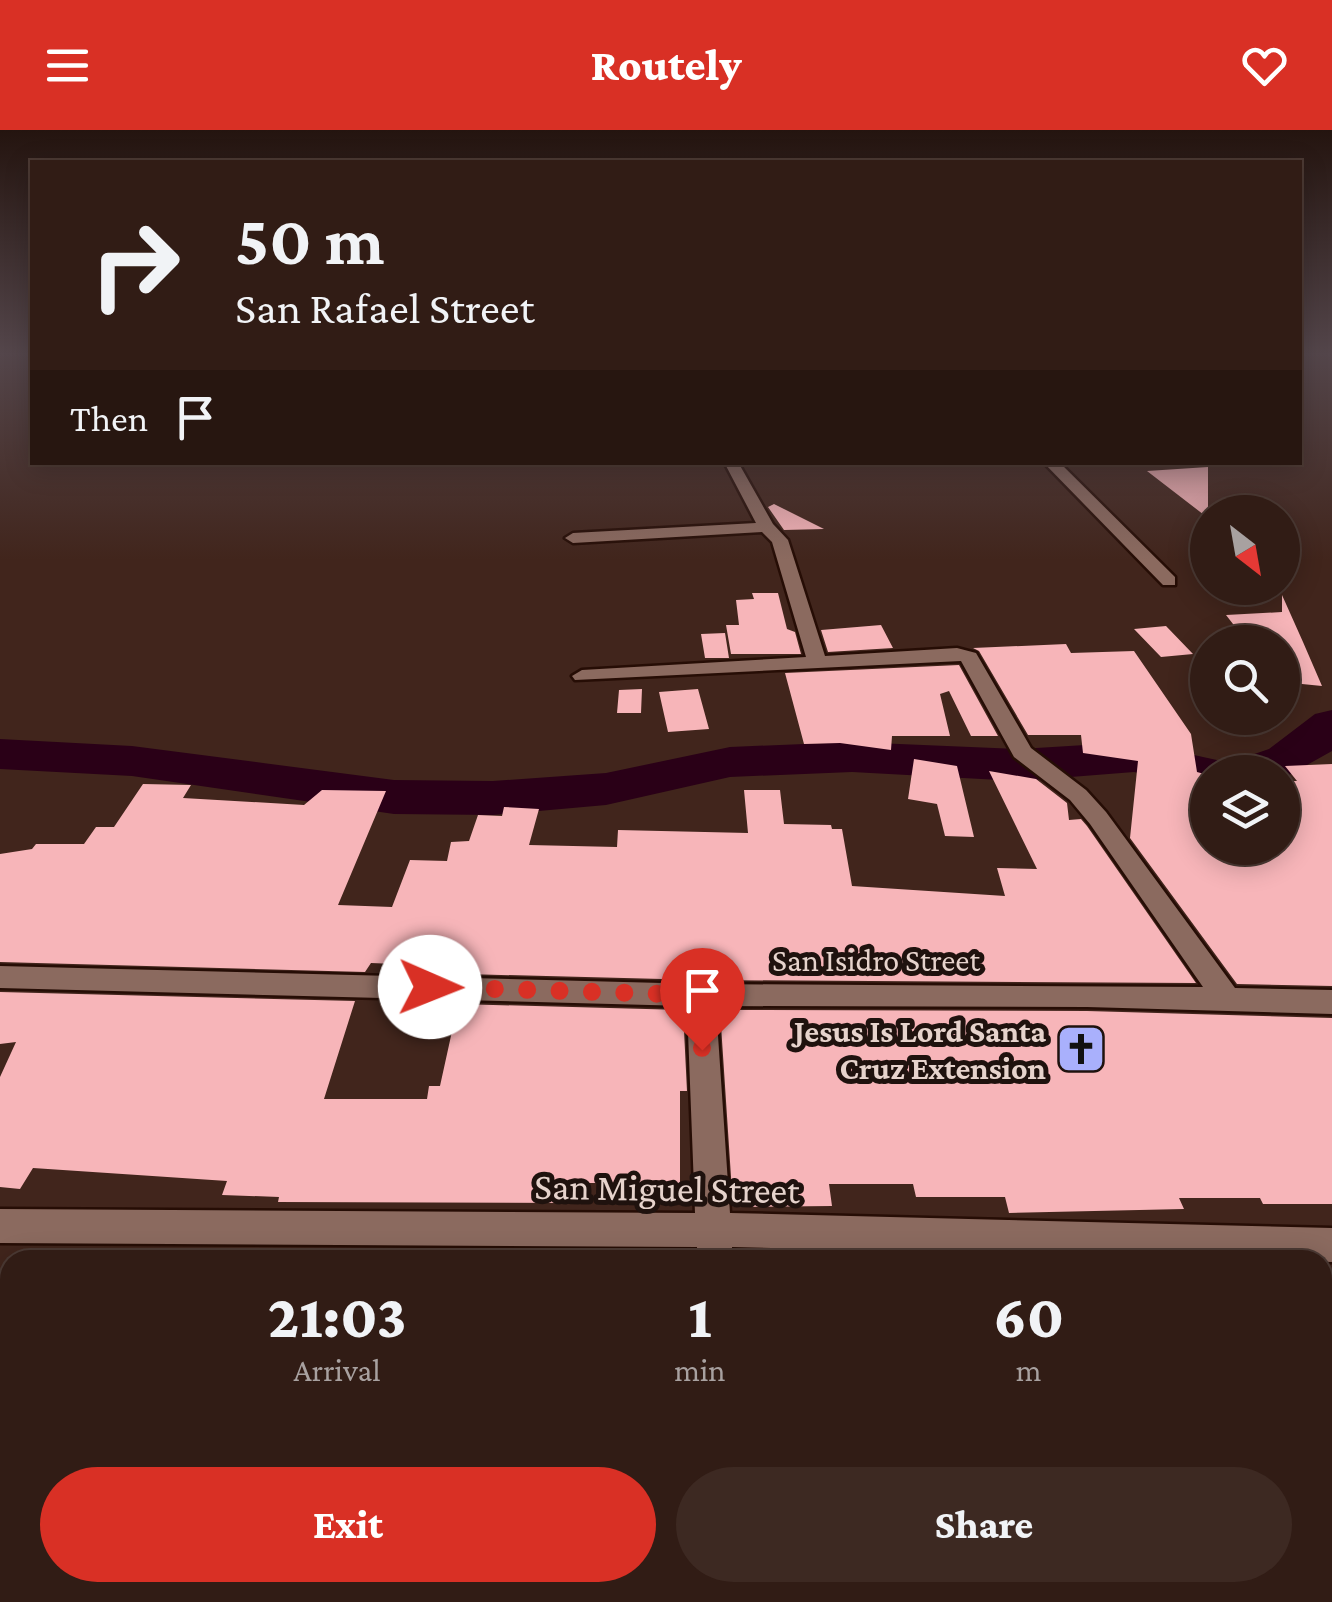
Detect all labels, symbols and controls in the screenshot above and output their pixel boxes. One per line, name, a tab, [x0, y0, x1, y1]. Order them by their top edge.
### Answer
icon: menu	[40, 38, 95, 93]
icon: heart	[1237, 38, 1292, 93]
text: Routely	[590, 40, 742, 90]
icon: right	[70, 200, 200, 330]
text: 50 m	[235, 201, 385, 279]
text: San Rafael Street	[235, 283, 535, 333]
icon: arrive	[168, 390, 223, 445]
text: Then	[70, 397, 148, 439]
north arrow	[1190, 495, 1300, 605]
map controls	[1190, 495, 1300, 865]
button: search	[1190, 625, 1300, 735]
button: layers	[1190, 755, 1300, 865]
position arrow	[378, 935, 482, 1039]
street label: San Isidro Street	[772, 942, 980, 978]
pin	[660, 948, 745, 1051]
icon: arrive	[675, 963, 730, 1018]
place label: Jesus Is Lord Santa Cruz Extension	[791, 1013, 1046, 1086]
church icon: Jesus Is Lord Santa Cruz Extension	[1055, 1023, 1107, 1075]
street label: San Miguel Street	[534, 1165, 801, 1211]
text: 21:03	[268, 1283, 407, 1350]
text: 1	[688, 1283, 712, 1350]
text: 60	[993, 1283, 1064, 1350]
text: Arrival	[294, 1352, 381, 1388]
text: min	[674, 1352, 726, 1388]
text: m	[1016, 1352, 1042, 1388]
button: Exit	[40, 1467, 656, 1582]
button: Share	[676, 1467, 1292, 1582]

